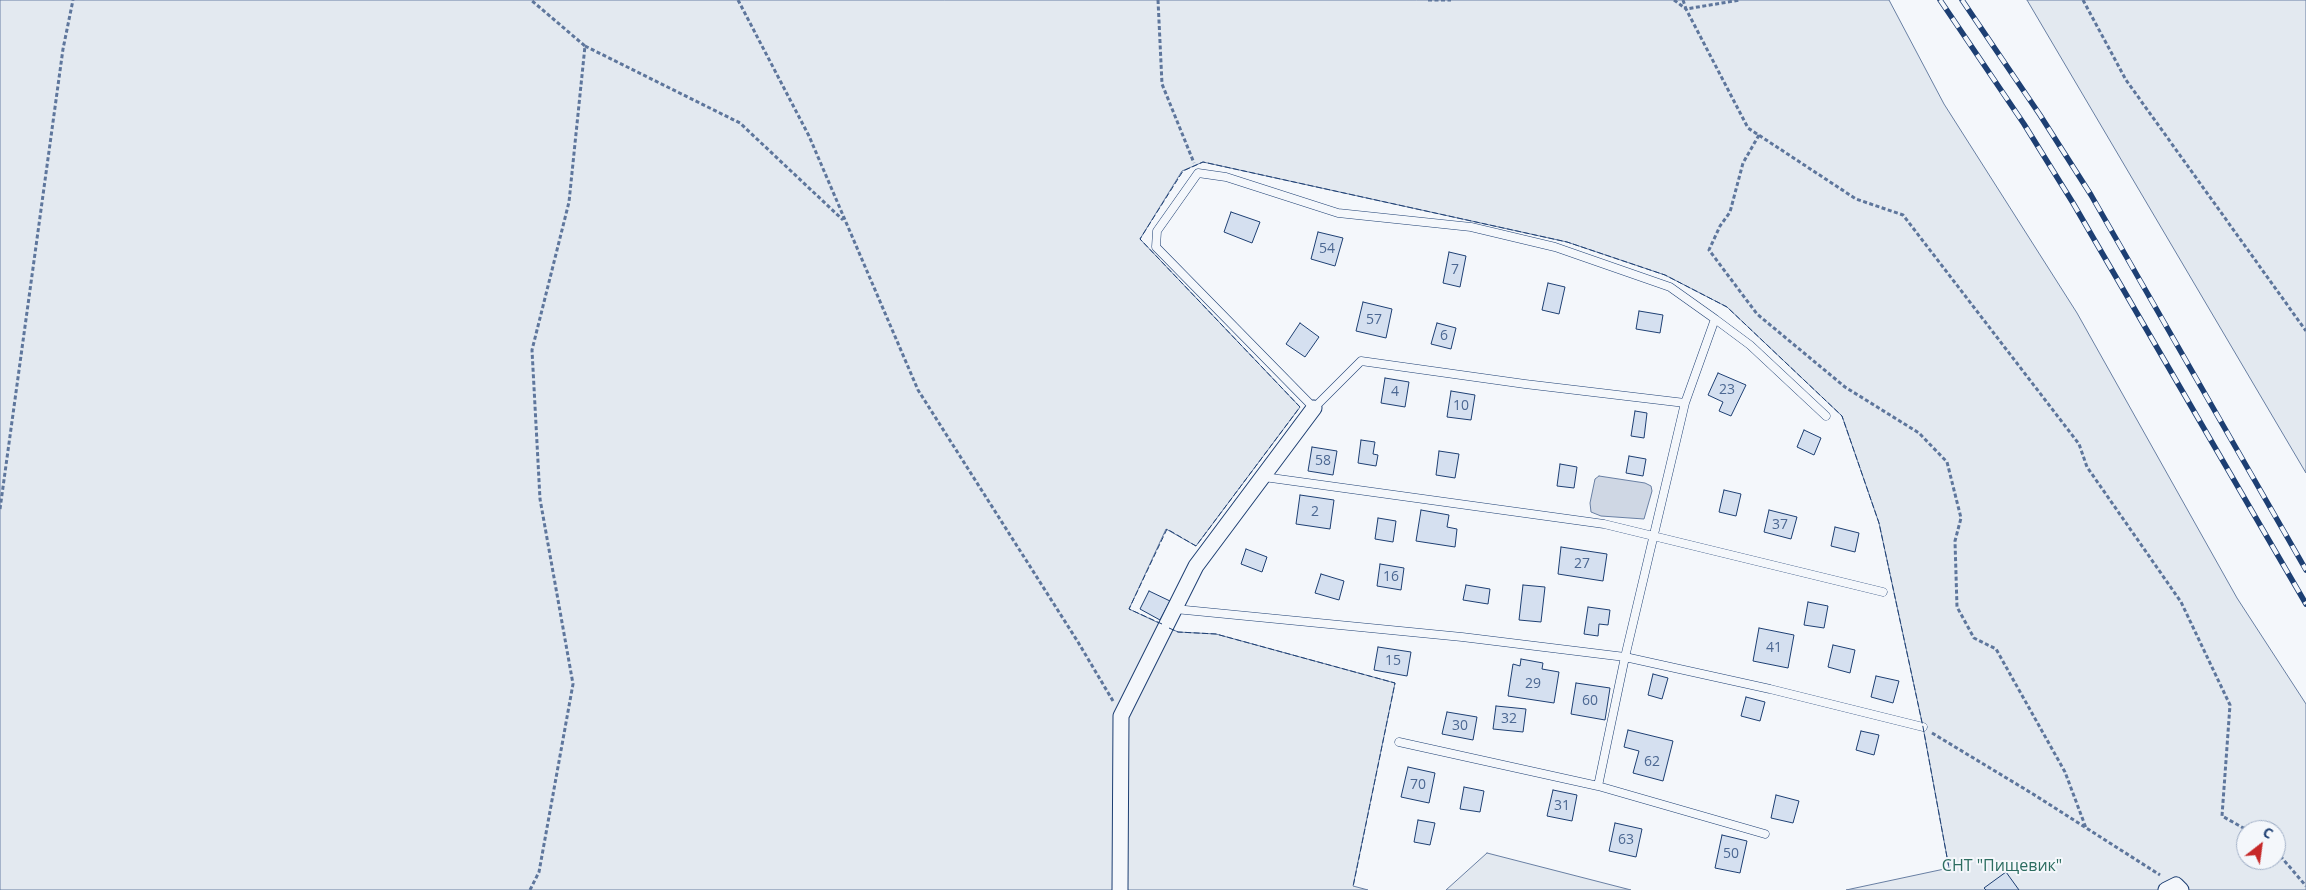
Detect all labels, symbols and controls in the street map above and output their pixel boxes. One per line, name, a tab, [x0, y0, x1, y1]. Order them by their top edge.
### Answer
house number: 54	[1319, 241, 1335, 257]
house number: 7	[1451, 262, 1459, 278]
house number: 57	[1366, 312, 1382, 328]
house number: 6	[1440, 328, 1448, 344]
house number: 23	[1719, 382, 1735, 398]
house number: 4	[1391, 384, 1399, 400]
house number: 10	[1453, 398, 1469, 414]
house number: 58	[1315, 453, 1331, 469]
house number: 2	[1311, 504, 1319, 520]
house number: 37	[1772, 517, 1788, 533]
house number: 27	[1574, 556, 1590, 572]
house number: 16	[1383, 569, 1399, 585]
house number: 41	[1766, 640, 1782, 656]
house number: 15	[1385, 653, 1401, 669]
house number: 29	[1525, 676, 1541, 692]
house number: 60	[1582, 693, 1598, 709]
house number: 32	[1501, 711, 1517, 727]
house number: 30	[1452, 718, 1468, 734]
house number: 62	[1644, 754, 1660, 770]
house number: 70	[1410, 777, 1426, 793]
house number: 31	[1554, 798, 1570, 814]
north arrow	[2236, 820, 2286, 870]
text: С	[2260, 822, 2277, 843]
house number: 63	[1618, 832, 1634, 848]
house number: 50	[1723, 846, 1739, 862]
park label: СНТ "Пищевик"	[1942, 856, 2062, 876]

